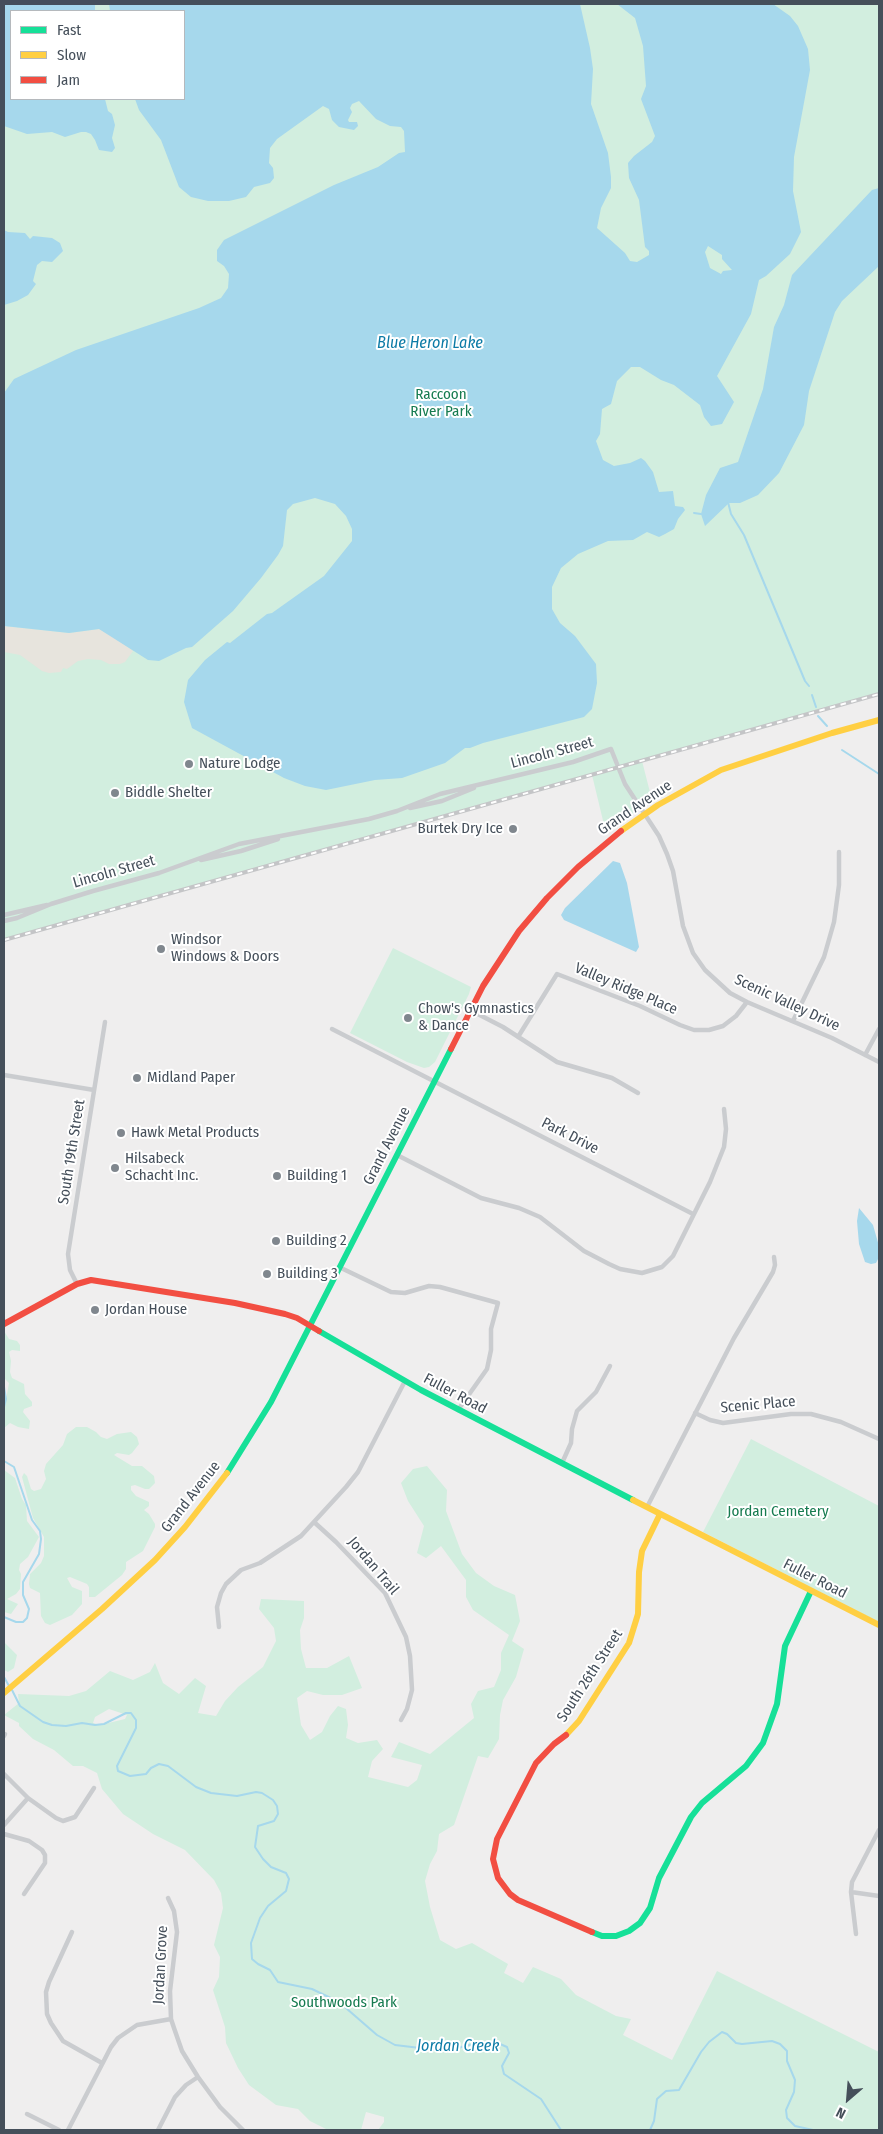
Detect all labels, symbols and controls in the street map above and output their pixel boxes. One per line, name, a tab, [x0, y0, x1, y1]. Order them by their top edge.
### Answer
legend	[10, 10, 185, 100]
text: Fast	[57, 21, 81, 39]
text: Slow	[57, 46, 86, 64]
text: Jam	[57, 71, 80, 89]
water label: Blue Heron Lake	[377, 334, 483, 354]
park label: Raccoon River Park	[410, 386, 472, 421]
street label: Lincoln Street	[509, 733, 595, 773]
place label: Nature Lodge	[199, 755, 280, 773]
marker: Nature Lodge	[183, 758, 195, 770]
street label: Grand Avenue	[595, 777, 675, 839]
place label: Biddle Shelter	[125, 784, 212, 802]
marker: Biddle Shelter	[109, 787, 121, 799]
place label: Burtek Dry Ice	[417, 820, 503, 838]
marker: Burtek Dry Ice	[507, 823, 519, 835]
street label: Lincoln Street	[71, 852, 157, 892]
place label: Windsor Windows & Doors	[171, 931, 279, 966]
marker: Windsor Windows & Doors	[155, 943, 167, 955]
street label: Valley Ridge Place	[572, 959, 680, 1019]
street label: Scenic Valley Drive	[732, 971, 842, 1035]
place label: Chow's Gymnastics & Dance	[418, 1000, 534, 1035]
marker: Chow's Gymnastics & Dance	[402, 1012, 414, 1024]
place label: Midland Paper	[147, 1069, 235, 1087]
marker: Midland Paper	[131, 1072, 143, 1084]
street label: South 19th Street	[55, 1098, 89, 1206]
street label: Grand Avenue	[360, 1104, 414, 1188]
street label: Park Drive	[538, 1114, 602, 1158]
place label: Hawk Metal Products	[131, 1124, 259, 1142]
marker: Hawk Metal Products	[115, 1127, 127, 1139]
place label: Hilsabeck Schacht Inc.	[125, 1150, 198, 1185]
marker: Hilsabeck Schacht Inc.	[109, 1162, 121, 1174]
place label: Building 1	[287, 1167, 347, 1185]
marker: Building 1	[271, 1170, 283, 1182]
place label: Building 2	[286, 1232, 347, 1250]
marker: Building 2	[270, 1235, 282, 1247]
place label: Building 3	[277, 1265, 338, 1283]
marker: Building 3	[261, 1268, 273, 1280]
place label: Jordan House	[105, 1301, 187, 1319]
marker: Jordan House	[89, 1304, 101, 1316]
street label: Fuller Road	[420, 1370, 490, 1418]
street label: Scenic Place	[720, 1393, 796, 1417]
street label: Grand Avenue	[158, 1458, 224, 1536]
park label: Jordan Cemetery	[727, 1503, 829, 1521]
street label: Jordan Trail	[344, 1533, 402, 1599]
street label: Fuller Road	[780, 1555, 850, 1603]
street label: South 26th Street	[553, 1626, 627, 1726]
street label: Jordan Grove	[150, 1925, 172, 2005]
park label: Southwoods Park	[291, 1994, 397, 2012]
water label: Jordan Creek	[417, 2037, 499, 2057]
north arrow	[823, 2074, 873, 2124]
text: N	[833, 2103, 849, 2122]

